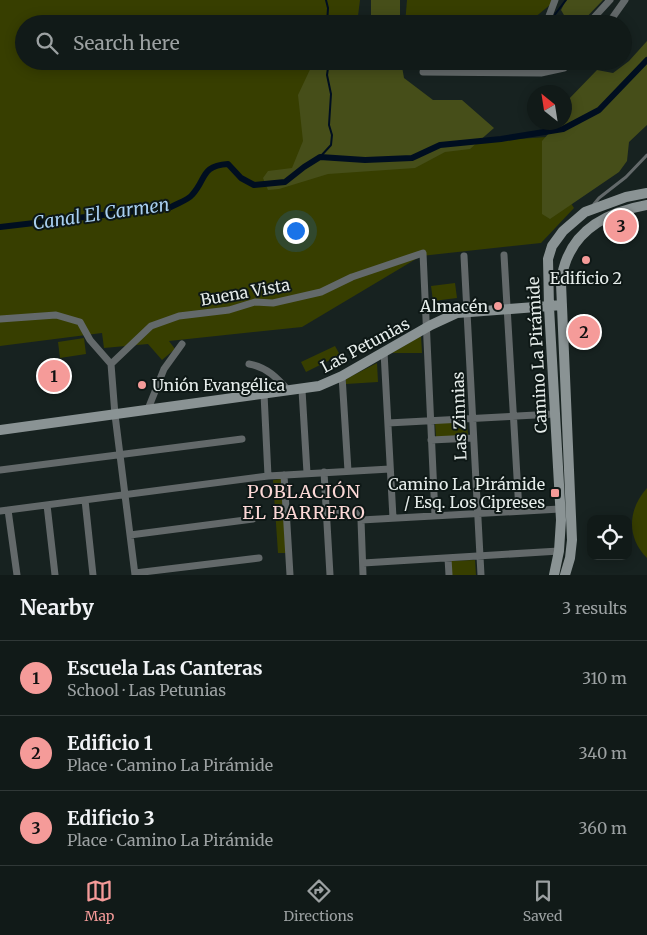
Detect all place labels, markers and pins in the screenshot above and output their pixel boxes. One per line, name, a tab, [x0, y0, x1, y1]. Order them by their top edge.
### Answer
pin: 3	[605, 207, 637, 245]
marker: Edificio 2	[580, 254, 592, 266]
place label: Edificio 2	[550, 268, 622, 288]
place label: Almacén	[419, 296, 488, 316]
marker: Almacén	[492, 300, 504, 312]
pin: 2	[568, 313, 600, 351]
pin: 1	[38, 357, 70, 395]
place label: Unión Evangélica	[152, 375, 286, 395]
marker: Unión Evangélica	[136, 379, 148, 391]
place label: Camino La Pirámide / Esq. Los Cipreses	[388, 474, 545, 512]
marker: Camino La Pirámide / Esq. Los Cipreses	[549, 487, 561, 499]

